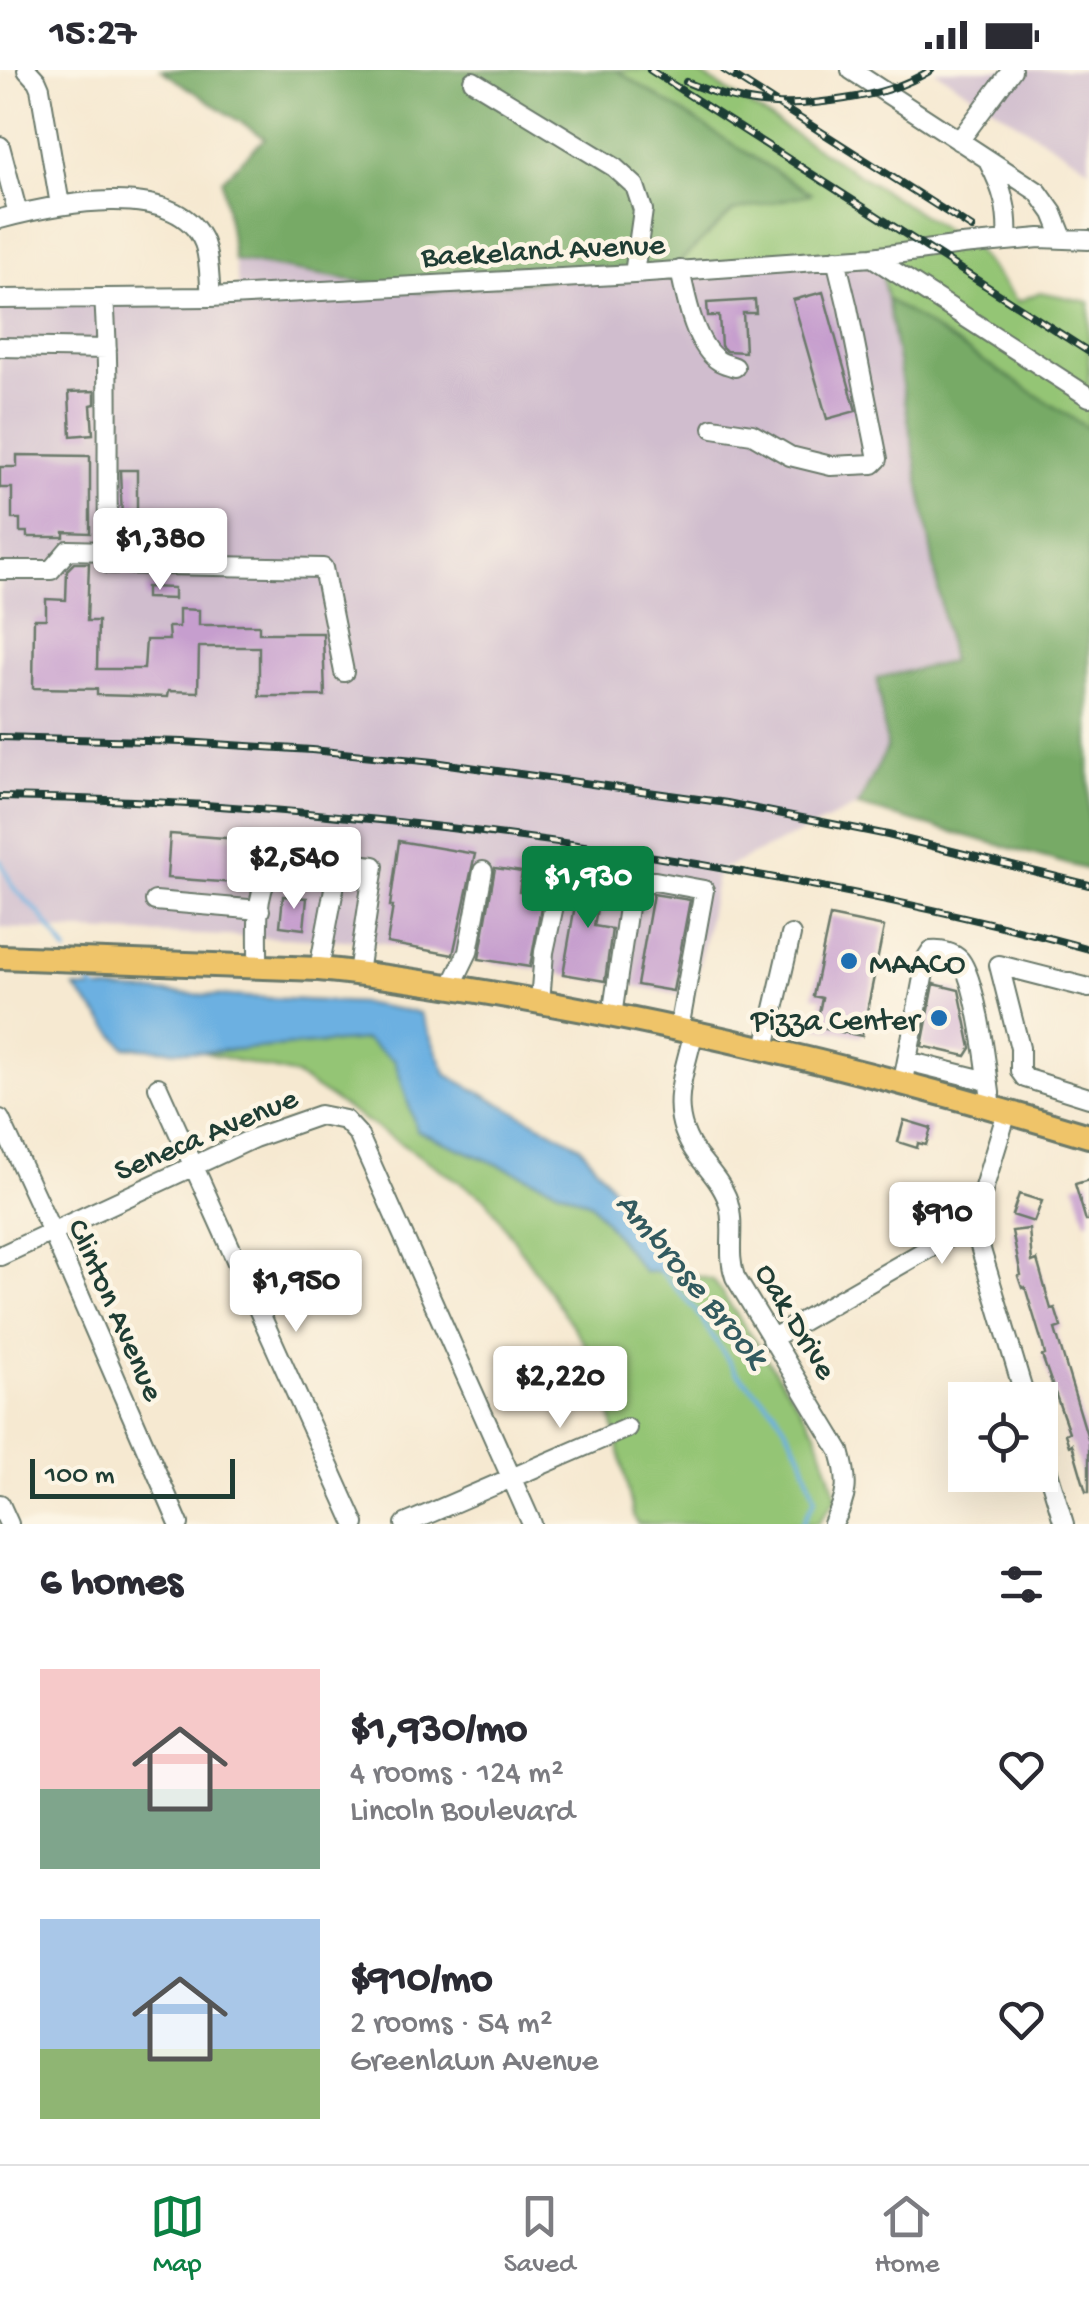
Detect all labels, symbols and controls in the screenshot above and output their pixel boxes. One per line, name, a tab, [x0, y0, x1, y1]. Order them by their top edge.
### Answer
text: 15:27	[50, 13, 136, 57]
street label: Baekeland Avenue	[419, 228, 667, 278]
pin: $1,380	[79, 508, 241, 593]
text: $1,380	[115, 521, 205, 559]
pin: $2,540	[213, 827, 375, 912]
text: $2,540	[249, 840, 339, 878]
pin: $1,930	[507, 846, 669, 931]
text: $1,930	[544, 859, 632, 897]
place label: MAACO	[869, 947, 966, 985]
marker: MAACO	[838, 950, 860, 972]
place label: Pizza Center	[750, 1004, 922, 1042]
marker: Pizza Center	[928, 1007, 950, 1029]
street label: Seneca Avenue	[110, 1081, 305, 1192]
pin: $910	[883, 1182, 1001, 1267]
water label: Ambrose Brook	[605, 1186, 777, 1380]
text: $910	[911, 1195, 973, 1233]
street label: Clinton Avenue	[56, 1214, 171, 1408]
pin: $1,950	[215, 1250, 377, 1335]
street label: Oak Drive	[744, 1258, 843, 1388]
text: $1,950	[252, 1263, 340, 1301]
pin: $2,220	[479, 1346, 641, 1431]
text: $2,220	[515, 1359, 605, 1397]
map controls	[948, 1382, 1058, 1492]
button: locate	[948, 1382, 1058, 1492]
scale bar	[30, 1454, 235, 1498]
text: 100 m	[45, 1460, 115, 1493]
icon: filters	[994, 1557, 1049, 1612]
text: 6 homes	[40, 1560, 183, 1609]
text: $1,930/mo	[350, 1707, 527, 1756]
icon: home	[120, 1709, 240, 1829]
icon: heart	[994, 1742, 1049, 1797]
text: 4 rooms · 124 m²	[350, 1756, 564, 1794]
text: Lincoln Boulevard	[350, 1794, 575, 1832]
text: $910/mo	[350, 1957, 492, 2006]
icon: home	[120, 1959, 240, 2079]
icon: heart	[994, 1992, 1049, 2047]
text: 2 rooms · 54 m²	[350, 2006, 552, 2044]
text: Greenlawn Avenue	[350, 2044, 598, 2082]
tab: Map	[150, 2189, 205, 2282]
tab: Saved	[504, 2189, 575, 2282]
tab: Home	[875, 2189, 939, 2282]

